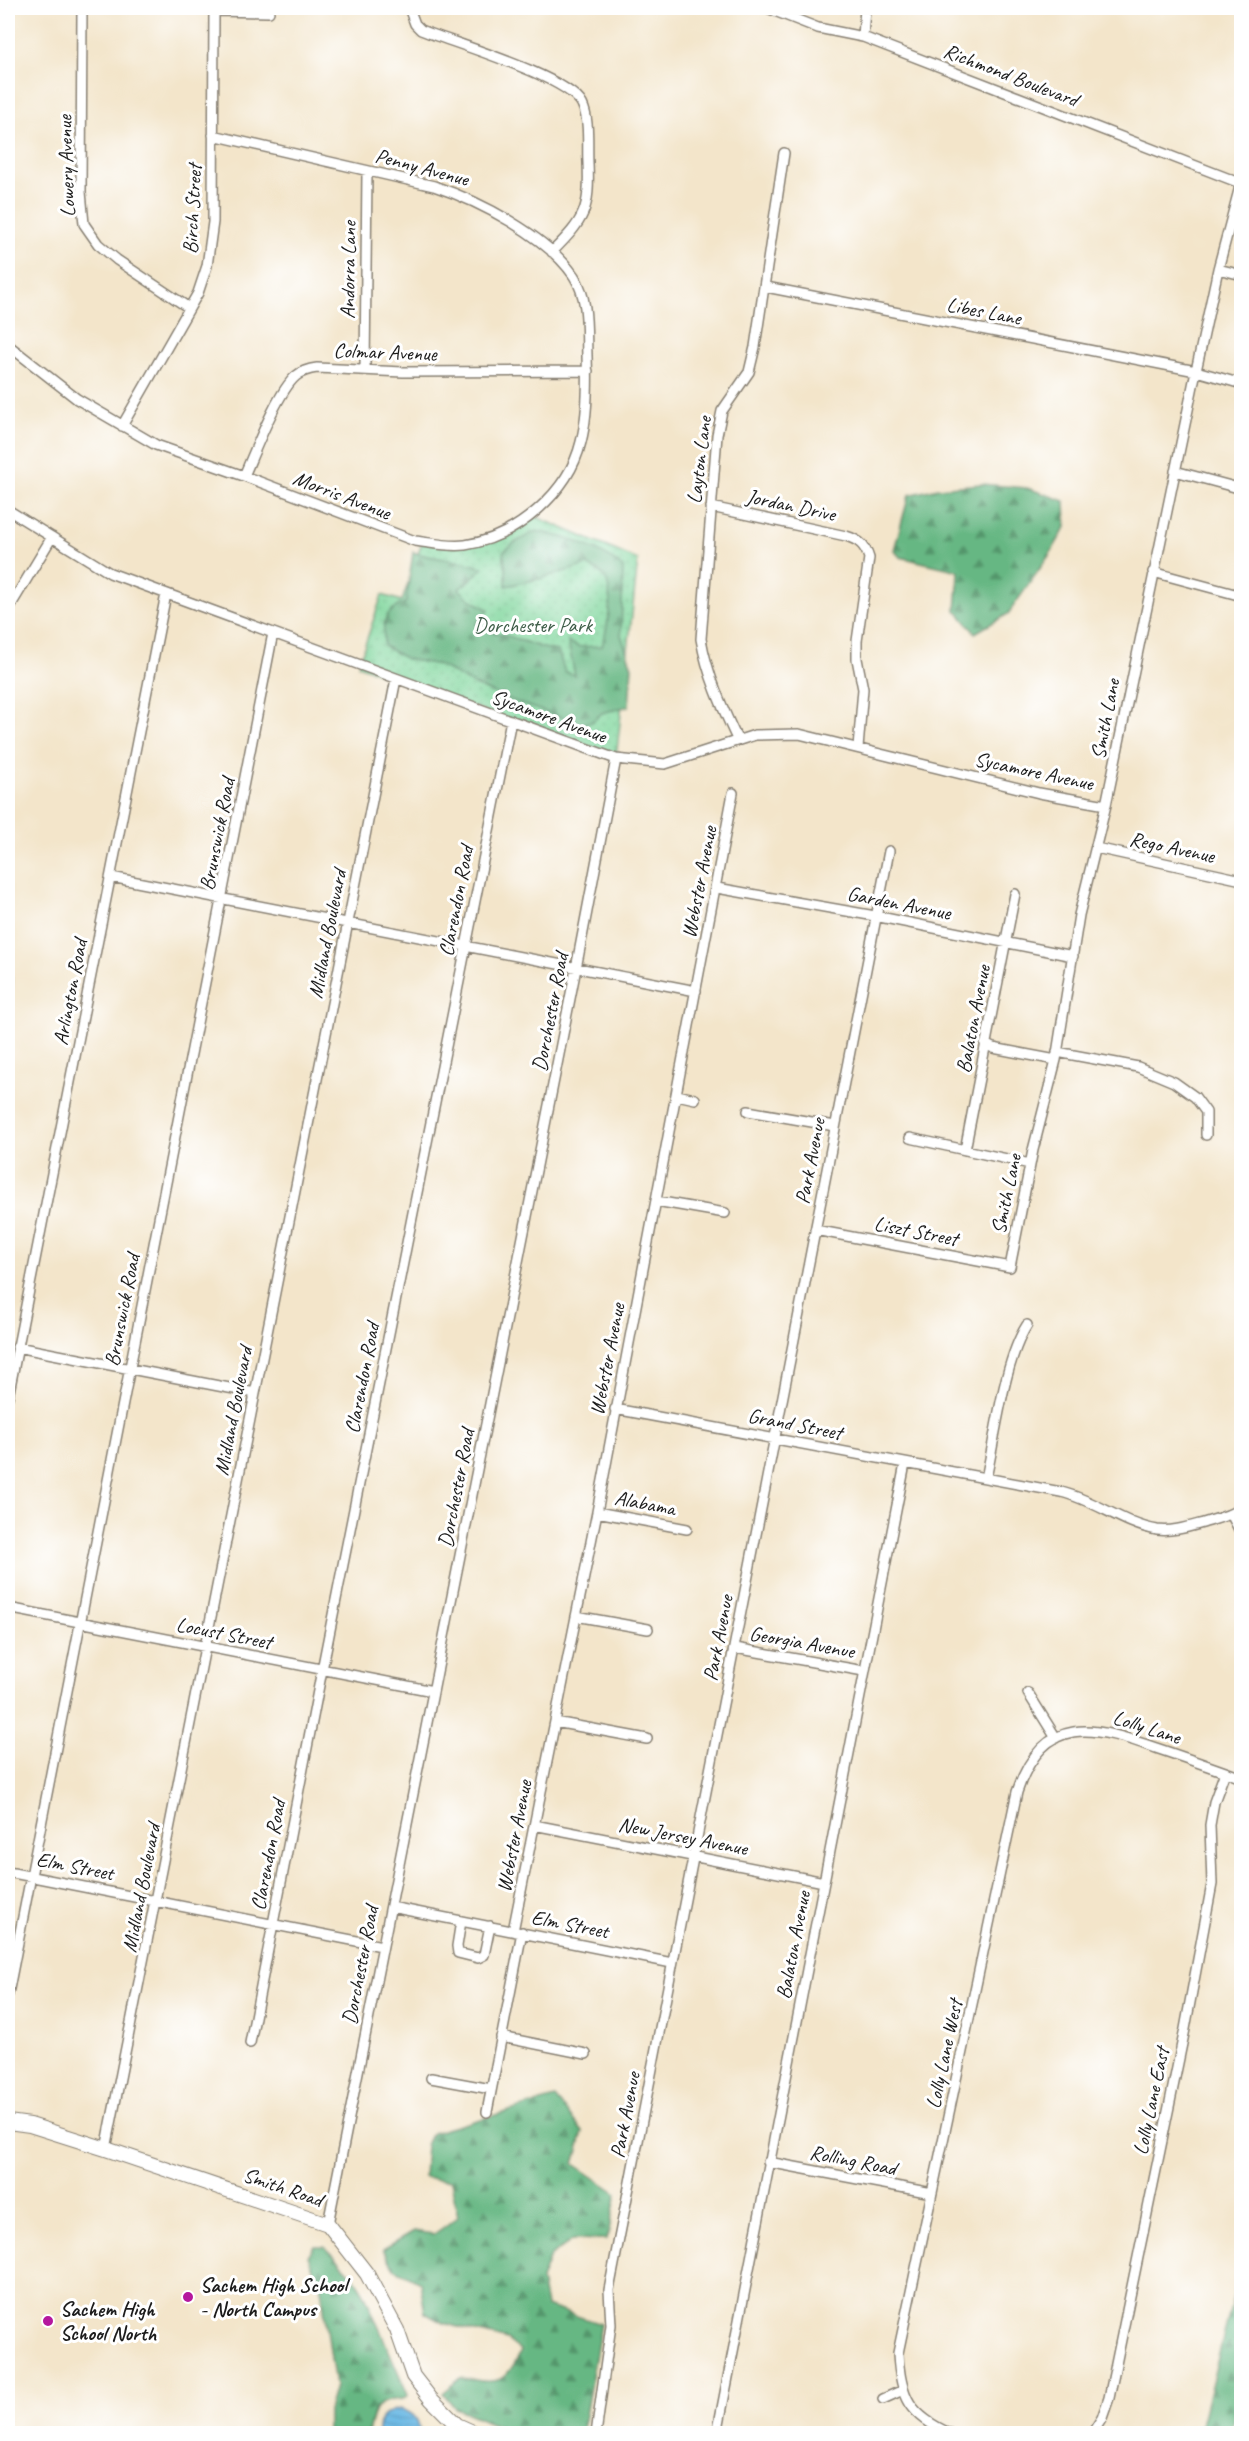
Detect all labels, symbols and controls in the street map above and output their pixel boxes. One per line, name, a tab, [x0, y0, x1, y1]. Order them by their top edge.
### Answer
street label: Richmond Boulevard	[940, 37, 1085, 114]
street label: Lowery Avenue	[51, 113, 81, 217]
street label: Penny Avenue	[372, 142, 473, 192]
street label: Birch Street	[177, 160, 207, 255]
street label: Andorra Lane	[334, 219, 362, 319]
street label: Libes Lane	[945, 291, 1025, 331]
street label: Colmar Avenue	[333, 337, 438, 367]
street label: Layton Lane	[681, 413, 718, 505]
street label: Morris Avenue	[290, 465, 395, 526]
street label: Jordan Drive	[743, 483, 840, 528]
park label: Dorchester Park	[474, 612, 593, 638]
street label: Smith Lane	[1085, 676, 1126, 761]
street label: Sycamore Avenue	[488, 683, 611, 749]
street label: Sycamore Avenue	[972, 746, 1097, 796]
street label: Brunswick Road	[193, 772, 241, 892]
street label: Webster Avenue	[675, 823, 723, 940]
street label: Rego Avenue	[1127, 825, 1218, 869]
street label: Clarendon Road	[433, 841, 480, 958]
street label: Midland Boulevard	[302, 864, 353, 1000]
street label: Garden Avenue	[845, 880, 954, 926]
street label: Arlington Road	[47, 933, 94, 1047]
street label: Dorchester Road	[526, 947, 575, 1073]
street label: Balaton Avenue	[950, 962, 996, 1075]
street label: Park Avenue	[789, 1114, 831, 1206]
street label: Smith Lane	[985, 1150, 1027, 1236]
street label: Liszt Street	[872, 1210, 963, 1252]
street label: Brunswick Road	[98, 1248, 146, 1368]
street label: Webster Avenue	[583, 1300, 631, 1417]
street label: Clarendon Road	[339, 1318, 386, 1435]
street label: Midland Boulevard	[208, 1341, 259, 1477]
street label: Grand Street	[746, 1402, 847, 1446]
street label: Dorchester Road	[432, 1423, 481, 1549]
street label: Alabama	[612, 1484, 680, 1522]
street label: Park Avenue	[697, 1591, 739, 1683]
street label: Locust Street	[174, 1611, 277, 1656]
street label: Georgia Avenue	[748, 1620, 859, 1664]
street label: Lolly Lane	[1110, 1704, 1185, 1750]
street label: Webster Avenue	[490, 1777, 538, 1894]
street label: Clarendon Road	[245, 1795, 292, 1912]
street label: New Jersey Avenue	[616, 1811, 751, 1861]
street label: Midland Boulevard	[116, 1818, 167, 1954]
street label: Elm Street	[34, 1846, 118, 1887]
street label: Balaton Avenue	[770, 1888, 816, 2001]
street label: Dorchester Road	[336, 1900, 385, 2026]
street label: Elm Street	[529, 1904, 613, 1945]
street label: Lolly Lane West	[920, 1994, 969, 2111]
street label: Lolly Lane East	[1127, 2042, 1176, 2157]
street label: Park Avenue	[604, 2068, 646, 2160]
street label: Rolling Road	[808, 2139, 902, 2182]
street label: Smith Road	[240, 2161, 330, 2214]
place label: Sachem High School - North Campus	[200, 2272, 351, 2322]
marker: Sachem High School - North Campus	[181, 2290, 195, 2304]
place label: Sachem High School North	[60, 2296, 157, 2346]
marker: Sachem High School North	[41, 2314, 55, 2328]

